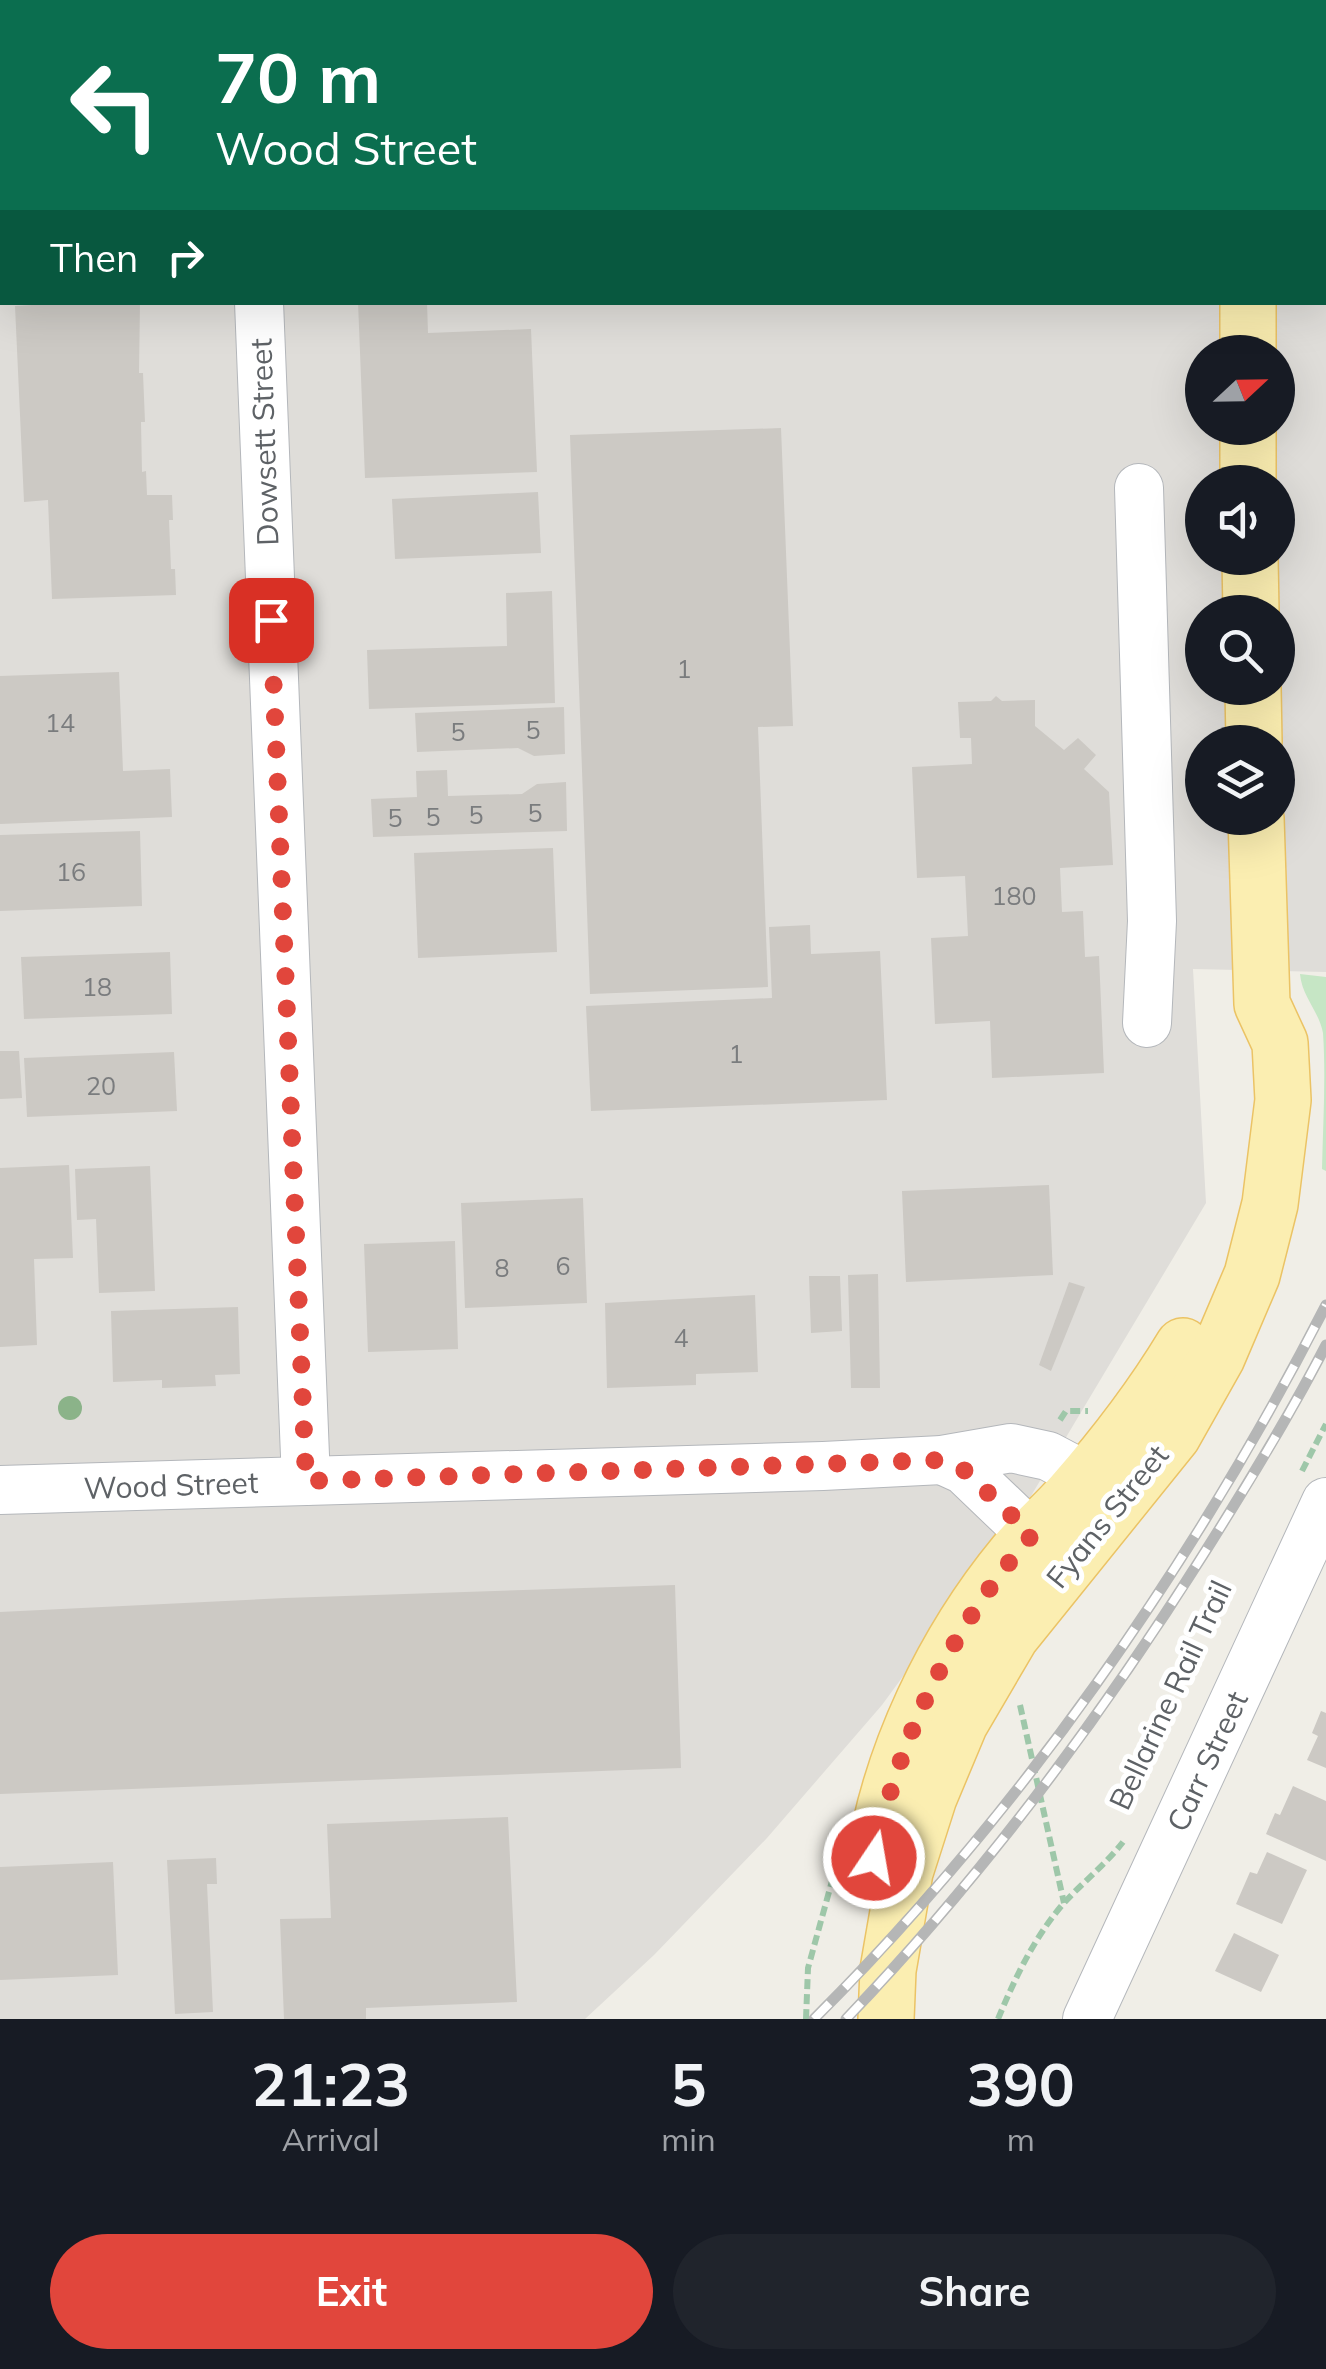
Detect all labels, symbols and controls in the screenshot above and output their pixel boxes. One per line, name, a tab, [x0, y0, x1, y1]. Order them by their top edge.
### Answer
text: 70 m	[215, 33, 381, 121]
icon: left	[50, 40, 180, 170]
text: Wood Street	[215, 120, 477, 176]
icon: right	[158, 230, 213, 285]
text: Then	[50, 234, 138, 282]
north arrow	[1185, 335, 1295, 445]
map controls	[1185, 335, 1295, 835]
street label: Dowsett Street	[241, 338, 287, 546]
button: sound	[1185, 465, 1295, 575]
pin	[229, 578, 314, 663]
icon: arrive	[244, 593, 299, 648]
button: search	[1185, 595, 1295, 705]
house number: 1	[676, 653, 692, 684]
house number: 14	[45, 707, 75, 738]
house number: 5	[525, 714, 541, 745]
house number: 5	[450, 716, 466, 747]
button: layers	[1185, 725, 1295, 835]
house number: 5	[527, 797, 543, 828]
house number: 5	[468, 799, 484, 830]
house number: 5	[425, 801, 441, 832]
house number: 5	[387, 802, 403, 833]
house number: 16	[56, 856, 86, 887]
house number: 180	[991, 880, 1037, 911]
house number: 18	[82, 971, 112, 1002]
house number: 1	[728, 1038, 744, 1069]
house number: 20	[86, 1070, 116, 1101]
house number: 6	[555, 1250, 571, 1281]
house number: 8	[494, 1252, 510, 1283]
house number: 4	[673, 1322, 689, 1353]
street label: Fyans Street	[1038, 1437, 1176, 1595]
street label: Wood Street	[83, 1463, 259, 1507]
street label: Bellarine Rail Trail	[1100, 1574, 1240, 1816]
street label: Carr Street	[1158, 1685, 1256, 1837]
position arrow	[822, 1806, 926, 1910]
text: 21:23	[251, 2046, 410, 2121]
text: 5	[670, 2046, 706, 2121]
text: 390	[967, 2046, 1075, 2121]
text: Arrival	[282, 2119, 380, 2159]
text: min	[661, 2119, 716, 2159]
text: m	[1007, 2119, 1035, 2159]
button: Exit	[50, 2234, 653, 2349]
button: Share	[673, 2234, 1276, 2349]

